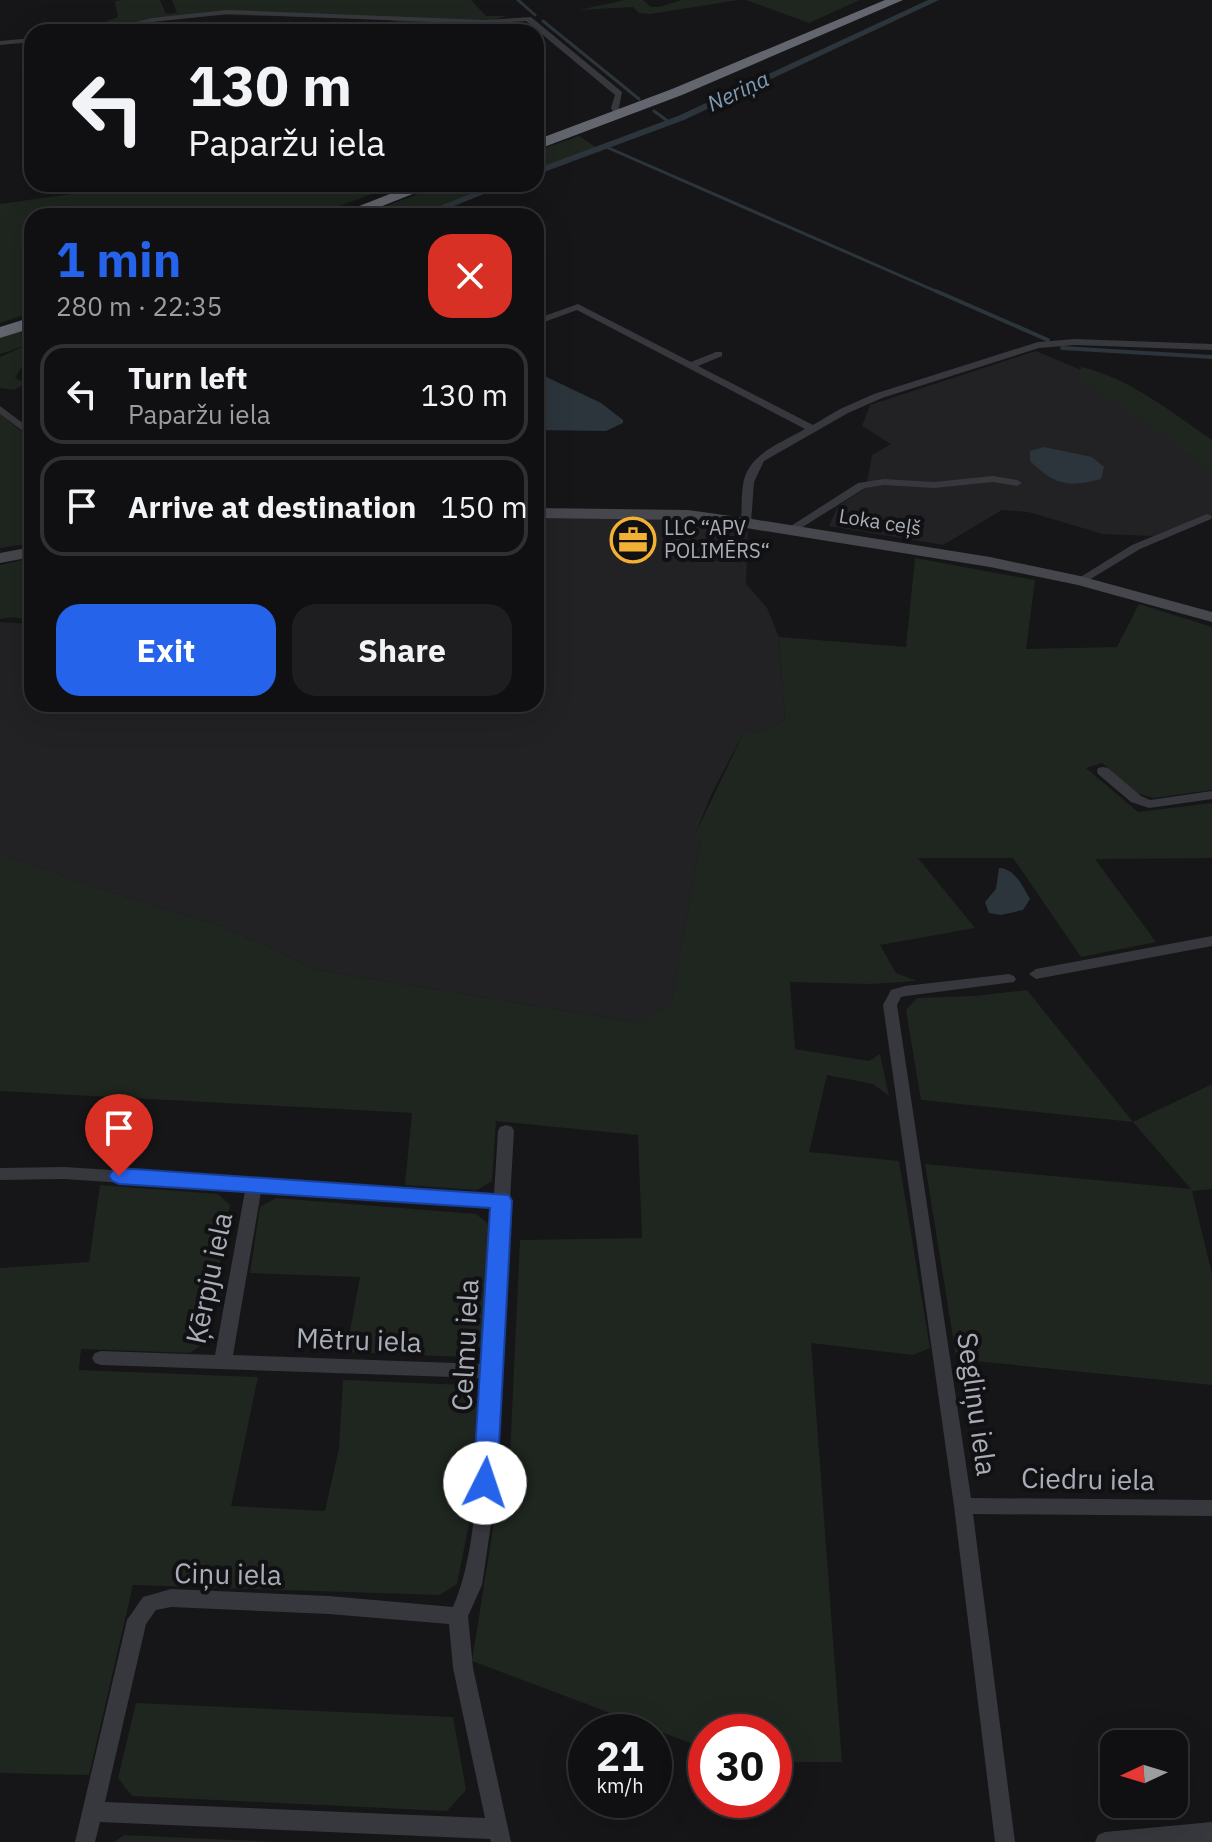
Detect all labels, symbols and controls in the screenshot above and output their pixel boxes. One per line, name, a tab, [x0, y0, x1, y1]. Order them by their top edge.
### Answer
text: 130 m	[188, 49, 352, 121]
icon: left	[56, 56, 160, 160]
water label: Neriņa	[702, 64, 774, 118]
text: Paparžu iela	[188, 119, 385, 166]
text: 1 min	[56, 228, 181, 290]
button: close	[428, 234, 512, 318]
text: 280 m · 22:35	[56, 289, 222, 323]
text: Turn left	[128, 358, 247, 397]
icon: left	[60, 372, 104, 416]
text: 130 m	[421, 375, 508, 414]
text: Paparžu iela	[128, 397, 271, 431]
icon: arrive	[60, 484, 104, 528]
text: Arrive at destination	[128, 487, 416, 526]
text: 150 m	[440, 487, 528, 526]
street label: Loka ceļš	[837, 502, 923, 541]
place label: LLC “APV POLIMĒRS“	[664, 514, 770, 564]
office icon: LLC “APV POLIMĒRS“	[609, 516, 657, 564]
button: Exit	[56, 604, 276, 696]
button: Share	[292, 604, 512, 696]
pin	[85, 1094, 153, 1176]
icon: arrive	[97, 1106, 141, 1150]
street label: Ķērpju iela	[177, 1209, 240, 1347]
street label: Celmu iela	[443, 1278, 486, 1412]
street label: Mētru iela	[296, 1319, 423, 1360]
street label: Segliņu iela	[949, 1330, 1006, 1478]
position arrow	[443, 1441, 527, 1525]
street label: Ciedru iela	[1021, 1459, 1155, 1498]
street label: Ciņu iela	[174, 1554, 282, 1593]
speed limit sign: 30	[688, 1714, 792, 1818]
text: 21	[596, 1730, 644, 1782]
north arrow	[1100, 1730, 1188, 1818]
map controls	[1100, 1730, 1188, 1818]
text: km/h	[596, 1772, 644, 1799]

